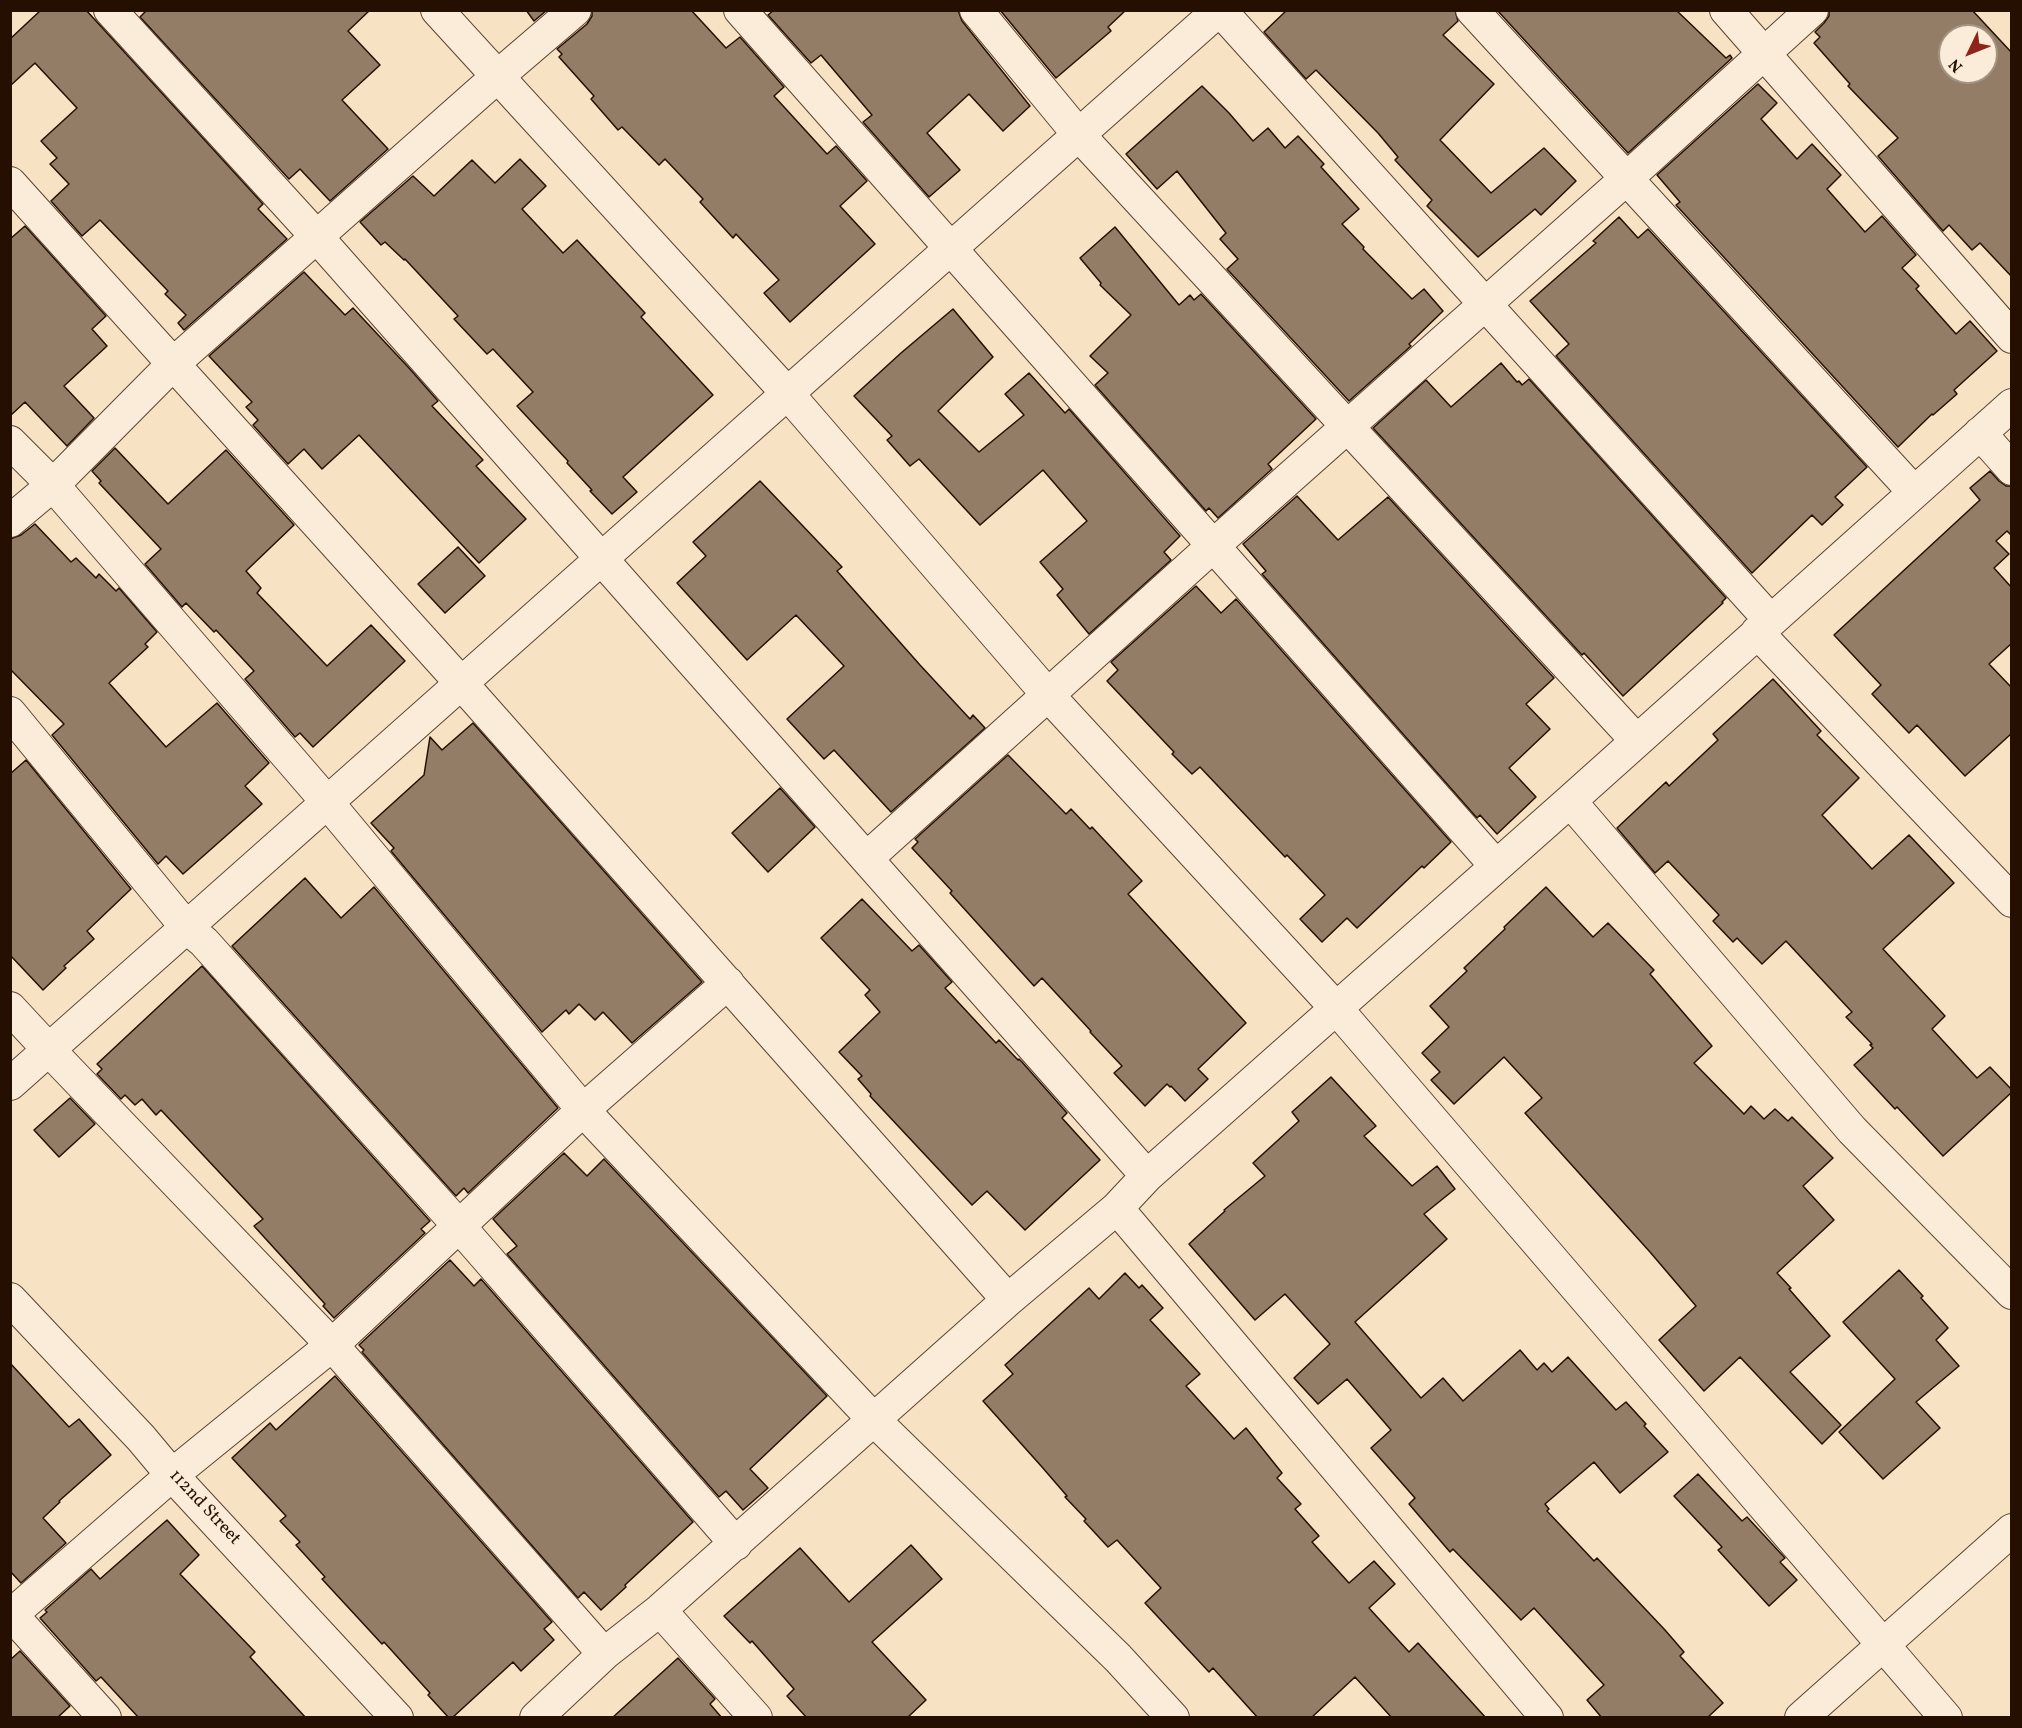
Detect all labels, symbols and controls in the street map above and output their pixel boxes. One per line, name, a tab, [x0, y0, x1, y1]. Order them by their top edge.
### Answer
north arrow	[1938, 24, 1998, 84]
text: N	[1944, 53, 1968, 77]
street label: 112nd Street	[164, 1466, 244, 1550]

